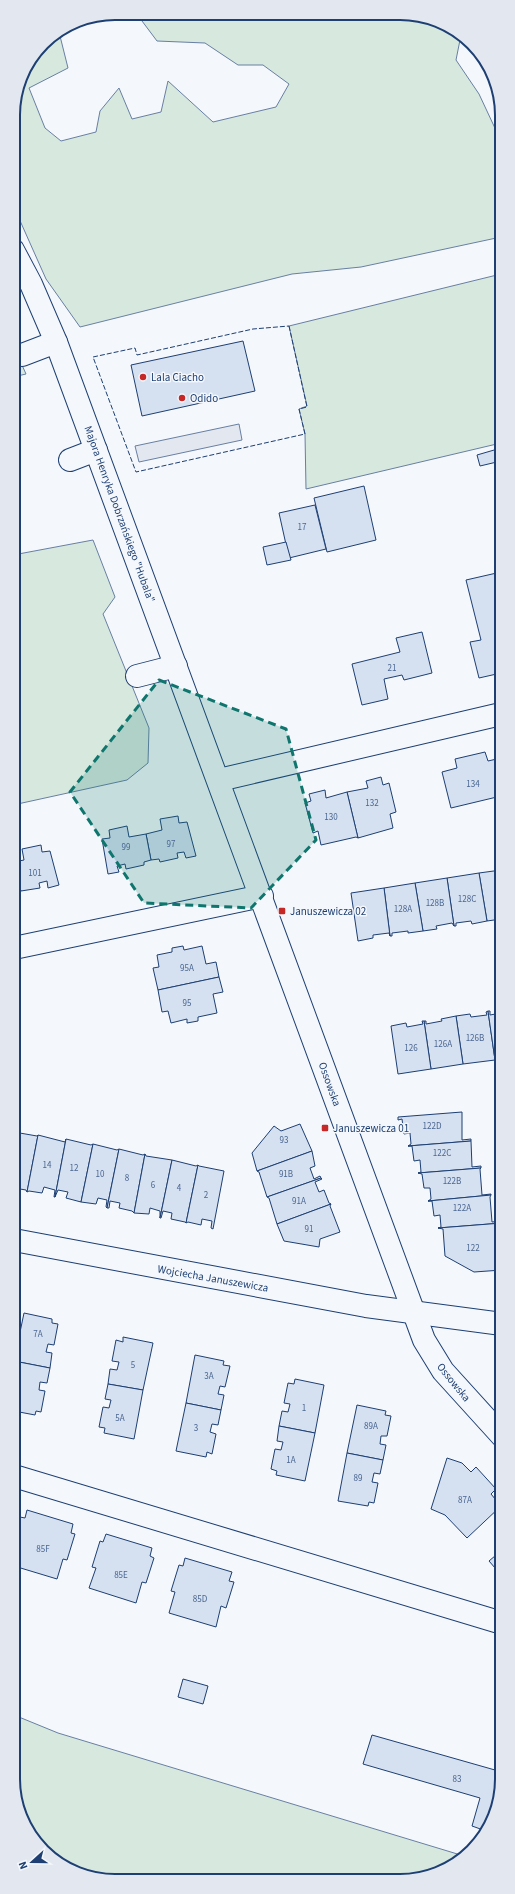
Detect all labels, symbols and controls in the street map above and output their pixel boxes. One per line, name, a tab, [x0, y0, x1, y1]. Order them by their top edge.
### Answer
place label: Lala Ciacho	[151, 370, 204, 385]
marker: Lala Ciacho	[138, 372, 148, 382]
place label: Odido	[190, 391, 218, 406]
marker: Odido	[177, 393, 187, 403]
street label: Majora Henryka Dobrzańskiego "Hubala"	[80, 424, 159, 605]
house number: 17	[298, 521, 307, 534]
house number: 21	[388, 662, 396, 675]
house number: 134	[466, 778, 480, 791]
house number: 132	[365, 797, 379, 810]
house number: 130	[324, 811, 338, 824]
house number: 97	[167, 838, 176, 851]
house number: 99	[122, 841, 131, 854]
house number: 101	[28, 867, 42, 880]
house number: 128C	[458, 893, 476, 906]
house number: 128B	[426, 897, 444, 910]
house number: 128A	[394, 903, 412, 916]
place label: Januszewicza 02	[290, 904, 366, 919]
marker: Januszewicza 02	[277, 906, 287, 916]
house number: 95A	[180, 962, 194, 975]
house number: 95	[183, 997, 192, 1010]
house number: 126B	[466, 1032, 484, 1045]
house number: 126A	[434, 1038, 452, 1051]
house number: 126	[404, 1042, 418, 1055]
street label: Ossowska	[315, 1060, 344, 1108]
house number: 122D	[423, 1120, 442, 1133]
place label: Januszewicza 01	[333, 1121, 409, 1136]
marker: Januszewicza 01	[320, 1123, 330, 1133]
house number: 93	[280, 1134, 289, 1147]
house number: 122C	[433, 1147, 451, 1160]
house number: 14	[43, 1159, 52, 1172]
house number: 12	[70, 1162, 79, 1175]
house number: 10	[96, 1168, 105, 1181]
house number: 91B	[279, 1168, 293, 1181]
house number: 8	[125, 1172, 130, 1185]
house number: 122B	[443, 1175, 461, 1188]
house number: 6	[151, 1179, 156, 1192]
house number: 4	[177, 1182, 182, 1195]
house number: 2	[204, 1189, 209, 1202]
house number: 91A	[292, 1195, 306, 1208]
house number: 122A	[453, 1202, 471, 1215]
house number: 91	[305, 1223, 313, 1236]
house number: 122	[466, 1242, 480, 1255]
street label: Wojciecha Januszewicza	[156, 1261, 270, 1296]
house number: 7A	[33, 1328, 43, 1341]
house number: 5	[131, 1359, 136, 1372]
street label: Ossowska	[433, 1360, 474, 1405]
house number: 3A	[204, 1370, 214, 1383]
house number: 1	[302, 1402, 306, 1415]
house number: 5A	[115, 1412, 125, 1425]
house number: 89A	[364, 1420, 378, 1433]
house number: 3	[194, 1422, 199, 1435]
house number: 1A	[286, 1454, 296, 1467]
house number: 89	[354, 1472, 363, 1485]
house number: 87A	[458, 1494, 472, 1507]
house number: 85F	[36, 1543, 50, 1556]
house number: 85E	[114, 1569, 128, 1582]
house number: 85D	[193, 1593, 208, 1606]
house number: 83	[453, 1773, 462, 1786]
north arrow	[12, 1842, 52, 1882]
text: N	[15, 1859, 31, 1872]

